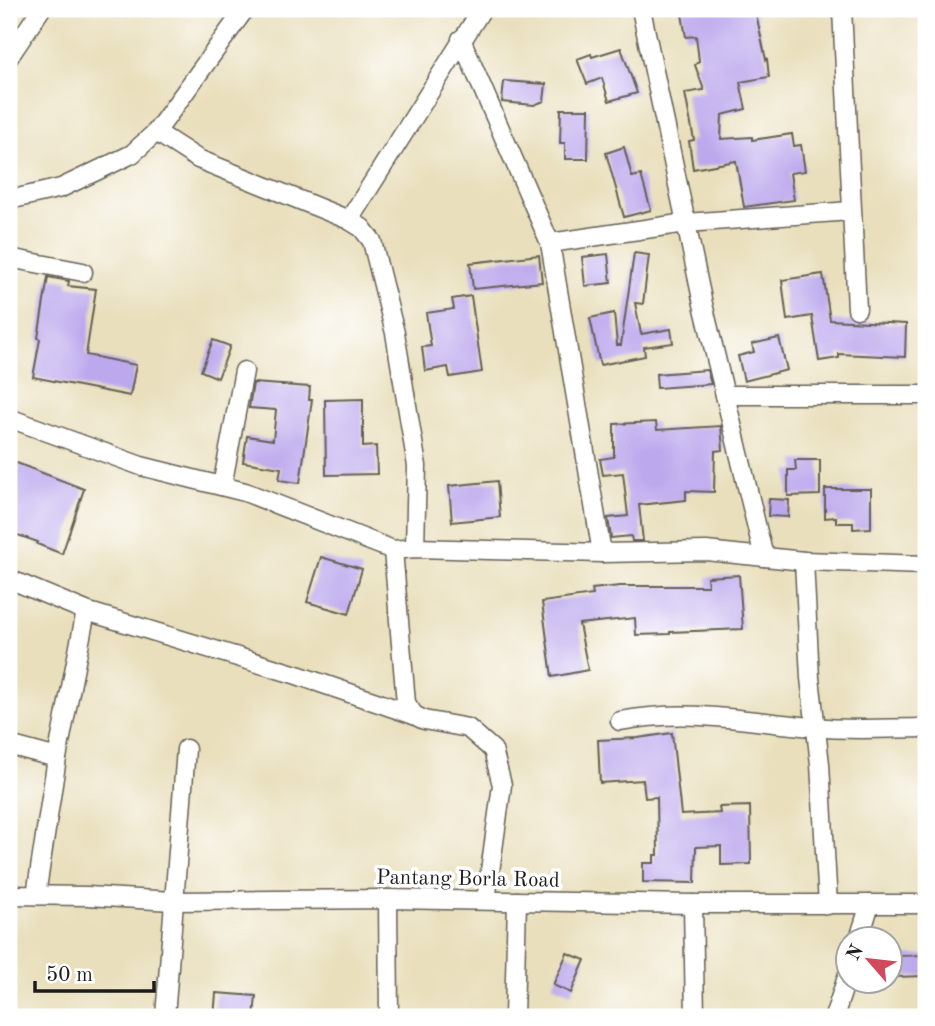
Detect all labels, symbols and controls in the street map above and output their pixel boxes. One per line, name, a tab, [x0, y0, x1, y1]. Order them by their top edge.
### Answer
street label: Pantang Borla Road	[376, 867, 560, 892]
north arrow	[834, 925, 904, 995]
text: N	[844, 942, 868, 964]
scale bar	[35, 949, 154, 993]
text: 50 m	[46, 965, 93, 986]

